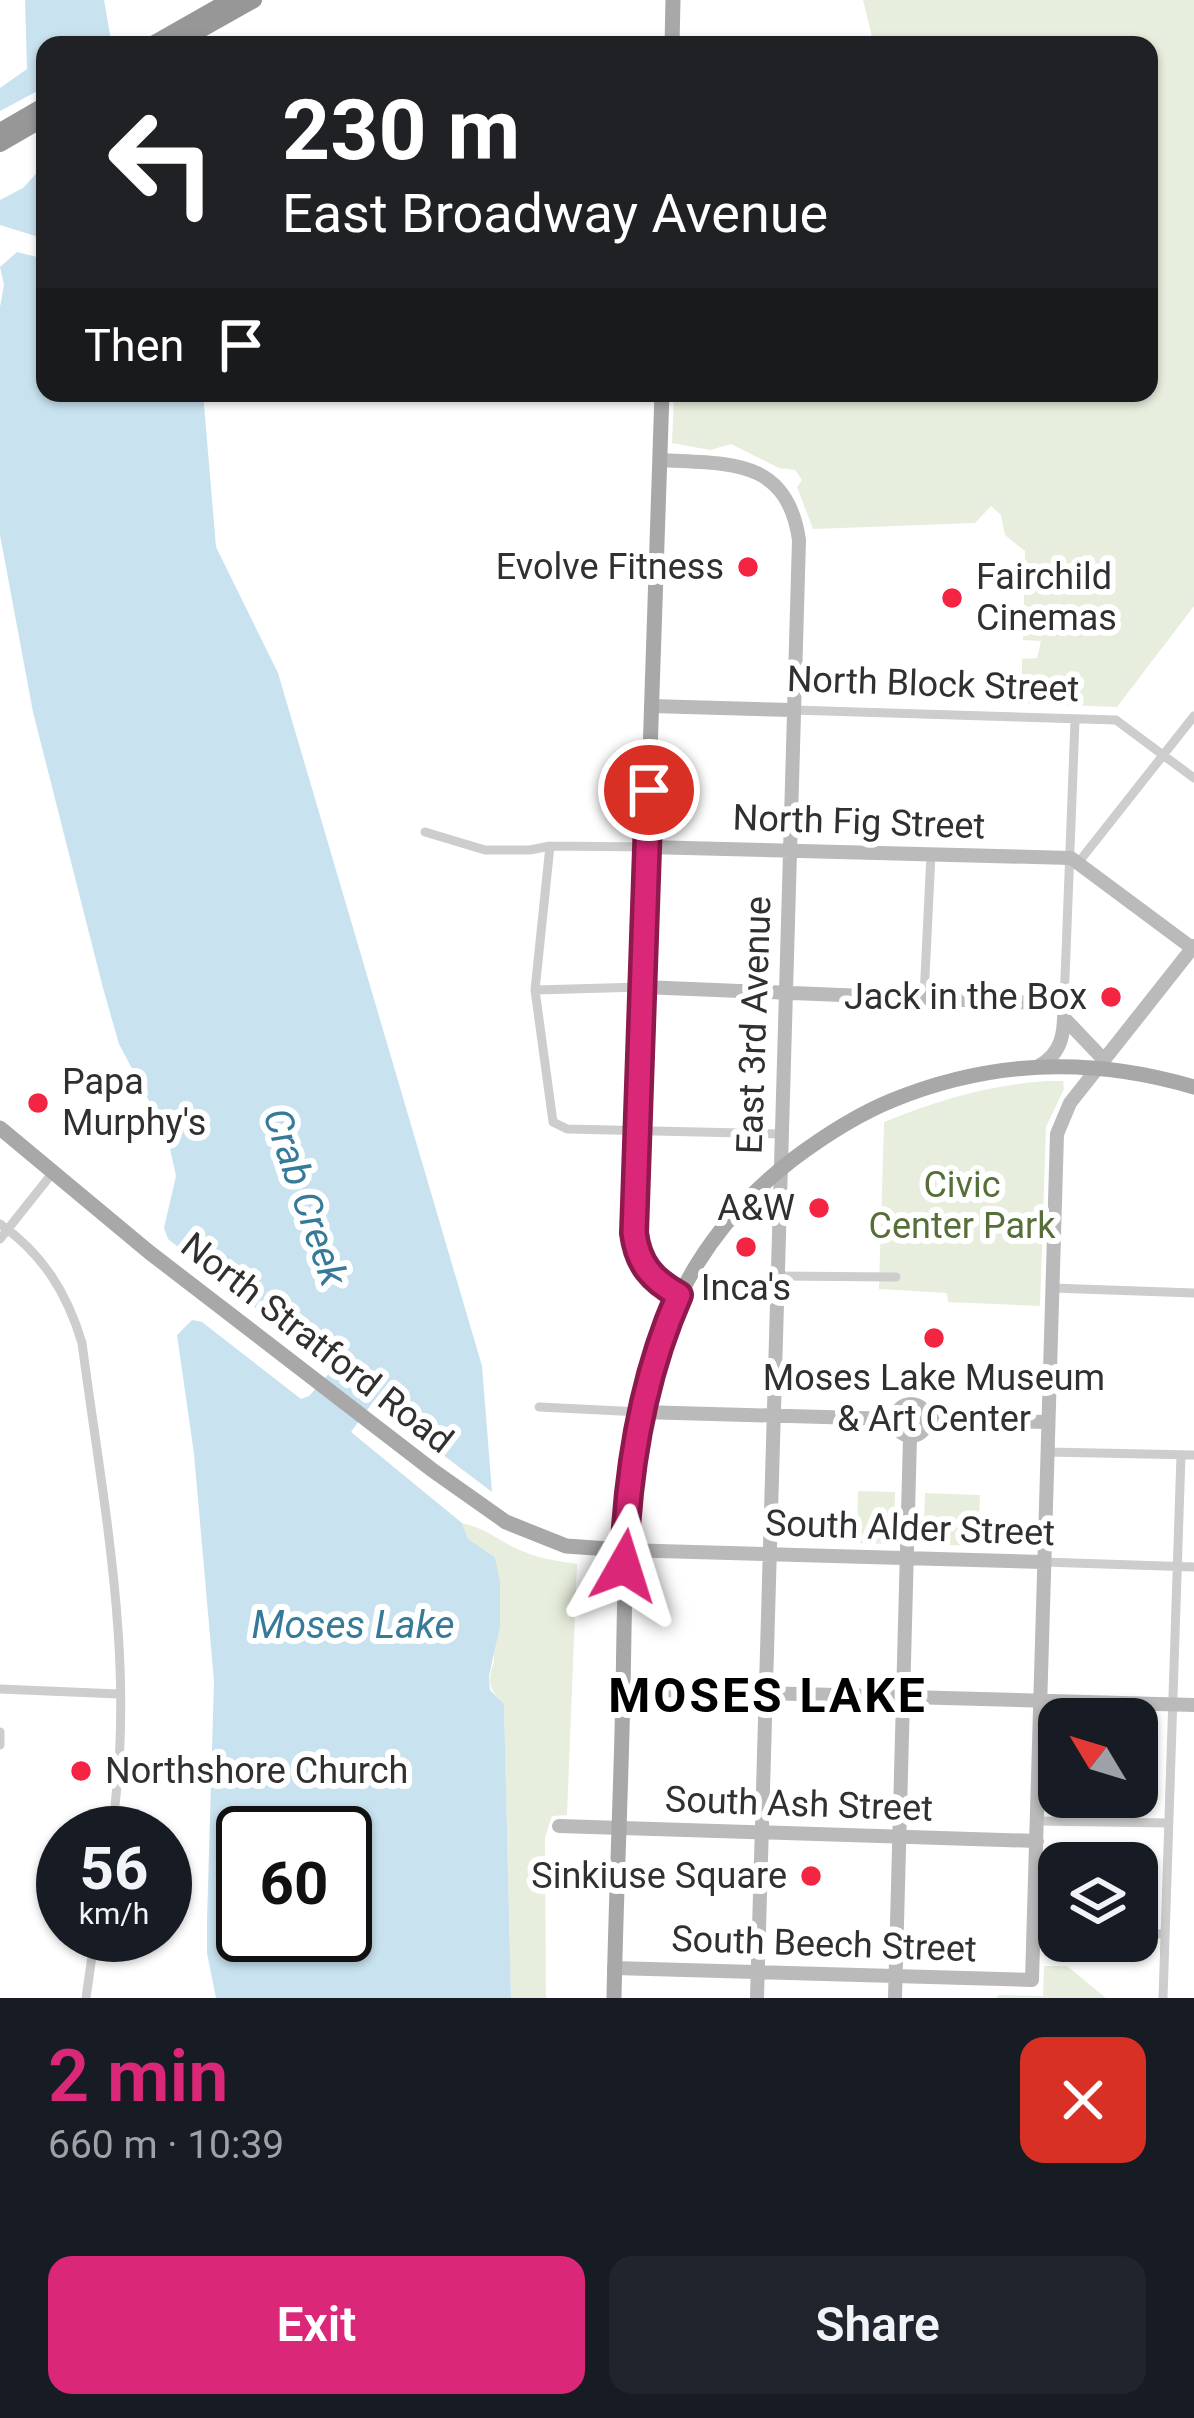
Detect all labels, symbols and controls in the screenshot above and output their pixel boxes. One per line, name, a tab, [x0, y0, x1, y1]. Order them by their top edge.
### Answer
text: 230 m	[282, 81, 520, 180]
icon: left	[84, 84, 240, 240]
text: East Broadway Avenue	[282, 182, 828, 245]
icon: arrive	[208, 312, 274, 378]
text: Then	[84, 319, 184, 372]
place label: Evolve Fitness	[496, 546, 724, 588]
marker: Evolve Fitness	[735, 554, 761, 580]
place label: Fairchild Cinemas	[976, 556, 1117, 639]
marker: Fairchild Cinemas	[939, 585, 965, 611]
street label: North Block Street	[786, 658, 1080, 710]
pin	[598, 739, 700, 841]
icon: arrive	[616, 757, 682, 823]
street label: North Fig Street	[732, 797, 986, 847]
street label: East 3rd Avenue	[729, 895, 779, 1155]
place label: Jack in the Box	[844, 976, 1087, 1018]
marker: Jack in the Box	[1098, 984, 1124, 1010]
place label: Papa Murphy's	[62, 1061, 206, 1144]
marker: Papa Murphy's	[25, 1090, 51, 1116]
water label: Crab Creek	[253, 1102, 357, 1293]
park label: Civic Center Park	[869, 1164, 1056, 1247]
place label: A&W	[717, 1187, 795, 1229]
marker: A&W	[806, 1195, 832, 1221]
street label: North Stratford Road	[173, 1224, 461, 1462]
marker: Inca's	[733, 1234, 759, 1260]
place label: Inca's	[701, 1267, 791, 1309]
marker: Moses Lake Museum & Art Center	[921, 1325, 947, 1351]
place label: Moses Lake Museum & Art Center	[763, 1357, 1105, 1440]
street label: South Alder Street	[764, 1502, 1056, 1554]
position arrow	[561, 1503, 687, 1629]
water label: Moses Lake	[251, 1602, 455, 1648]
district label: MOSES LAKE	[608, 1667, 928, 1724]
north arrow	[1038, 1698, 1158, 1818]
map controls	[1038, 1698, 1158, 1962]
place label: Northshore Church	[105, 1750, 408, 1792]
marker: Northshore Church	[68, 1758, 94, 1784]
street label: South Ash Street	[664, 1778, 934, 1830]
speed limit sign: 60	[216, 1806, 372, 1962]
text: 56	[80, 1833, 148, 1904]
button: layers	[1038, 1842, 1158, 1962]
place label: Sinkiuse Square	[531, 1855, 787, 1897]
marker: Sinkiuse Square	[798, 1863, 824, 1889]
text: km/h	[79, 1896, 149, 1931]
street label: South Beech Street	[671, 1918, 977, 1970]
text: 2 min	[48, 2034, 229, 2119]
button: close	[1020, 2037, 1146, 2163]
text: 660 m · 10:39	[48, 2122, 284, 2168]
button: Exit	[48, 2256, 585, 2394]
button: Share	[609, 2256, 1146, 2394]

